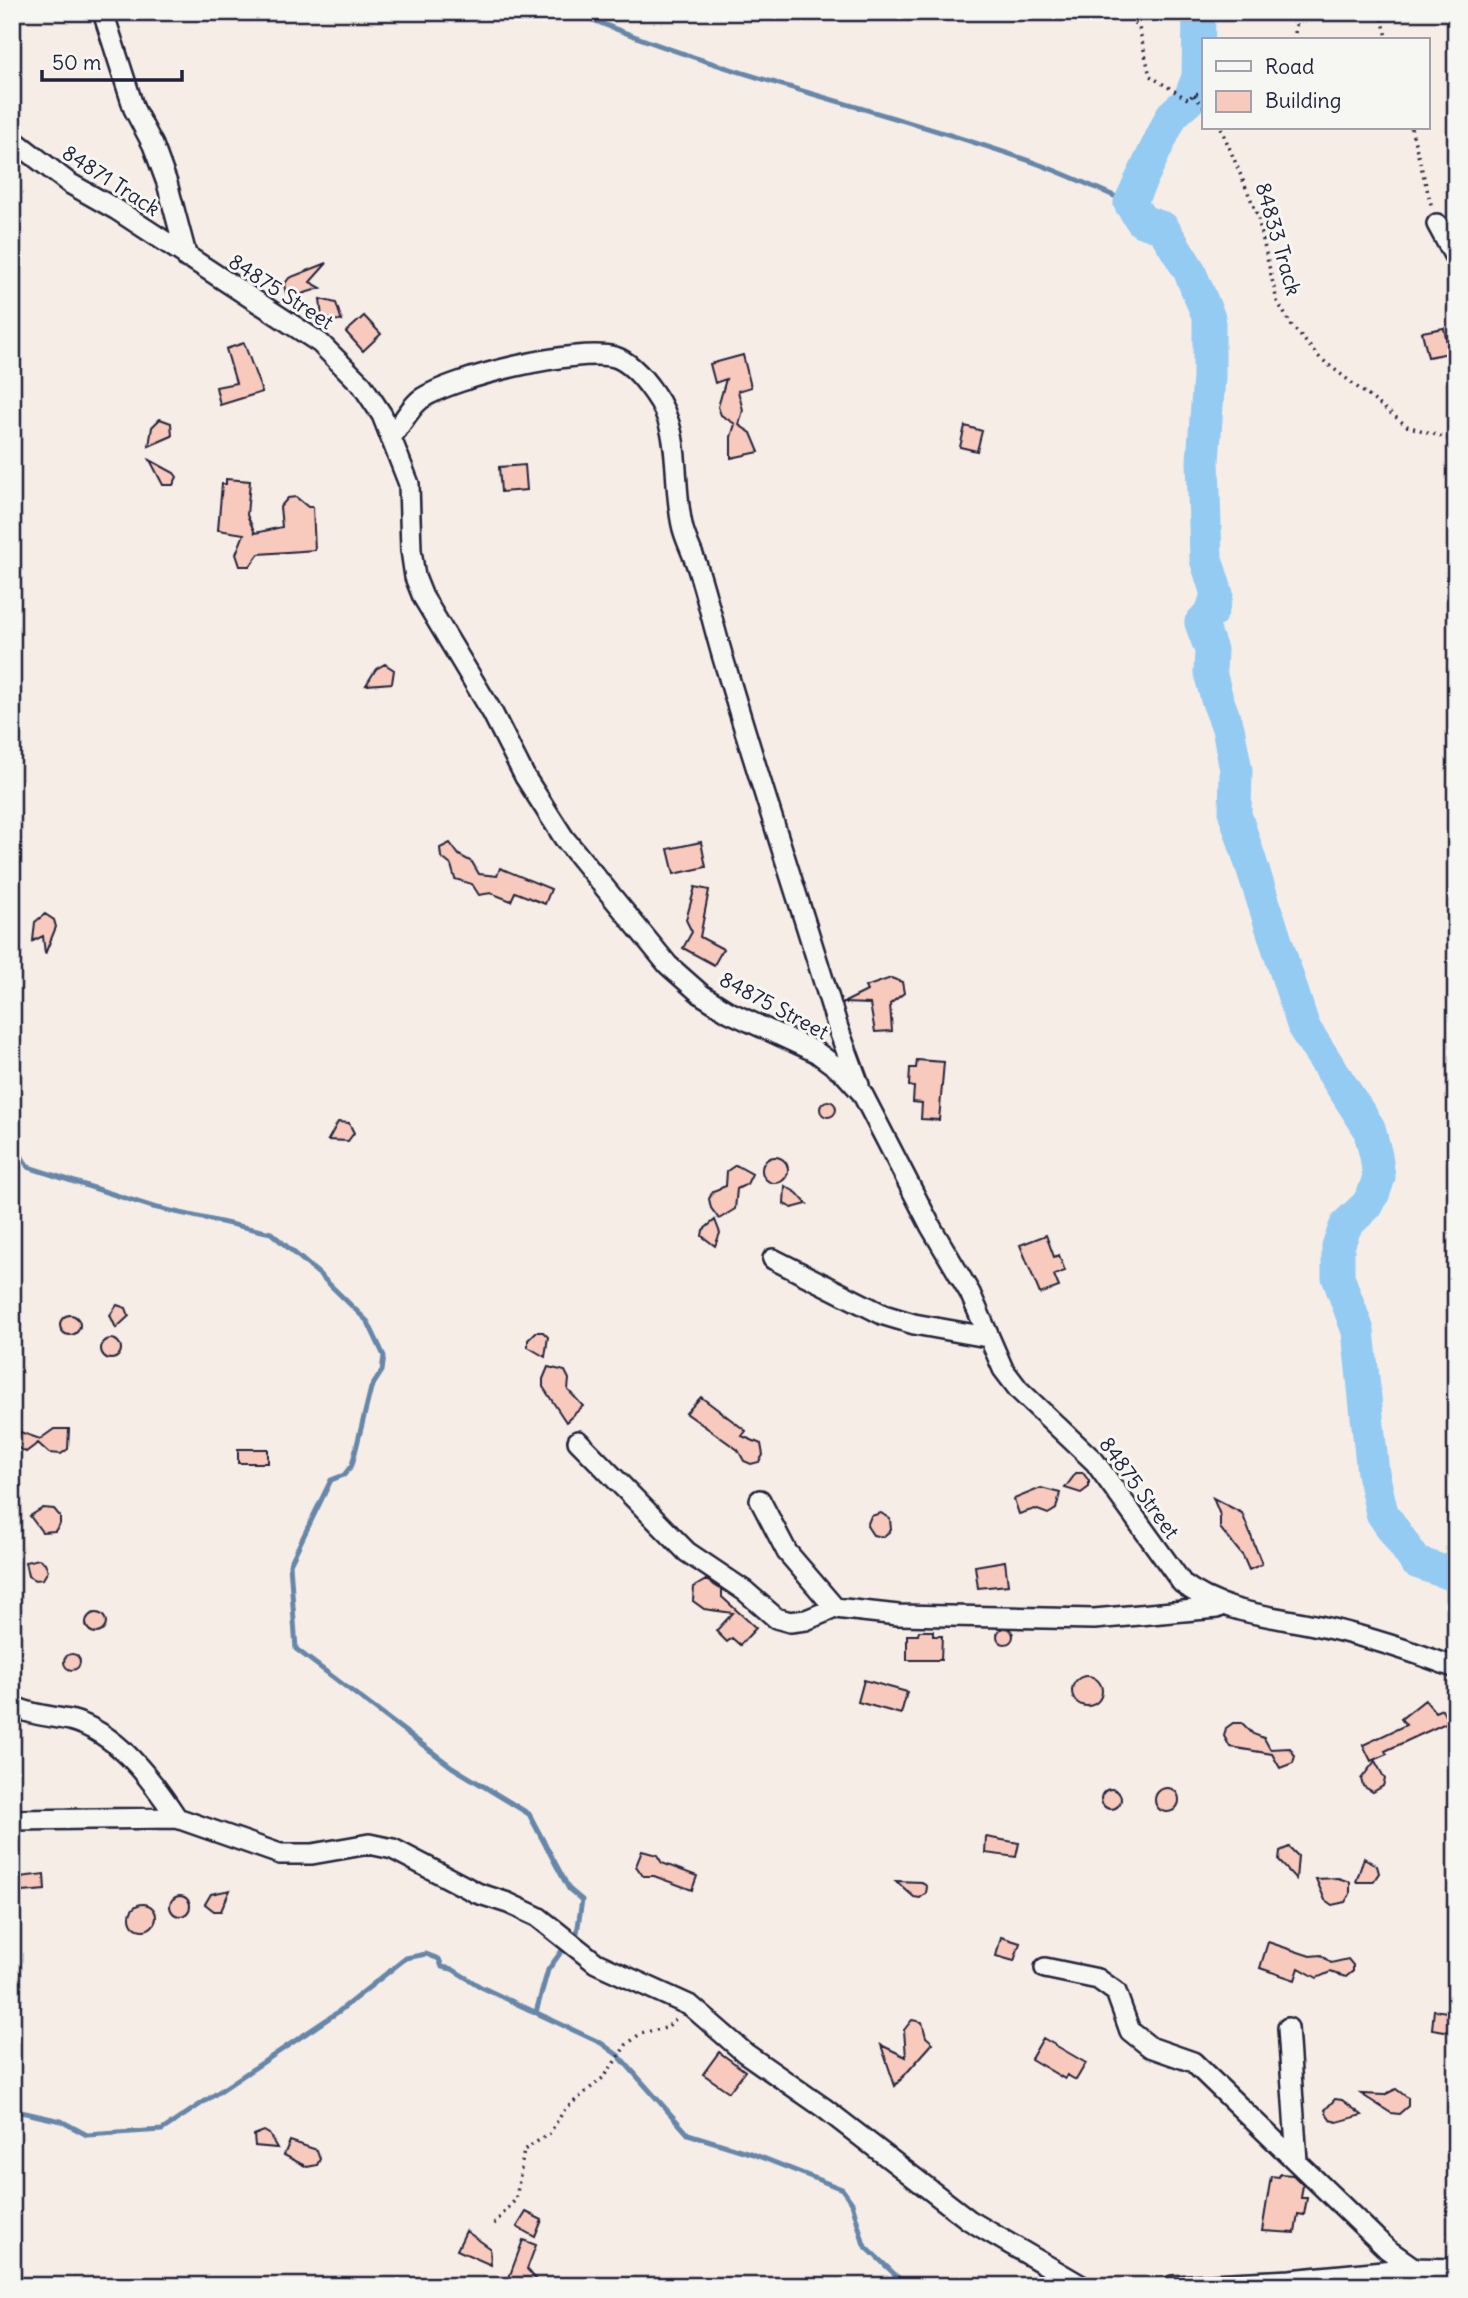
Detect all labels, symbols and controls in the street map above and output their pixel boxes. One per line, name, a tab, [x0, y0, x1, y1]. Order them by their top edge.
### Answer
scale bar	[42, 38, 182, 82]
legend	[1202, 38, 1430, 130]
text: 50 m	[52, 49, 101, 76]
text: Road	[1265, 53, 1314, 80]
text: Building	[1265, 87, 1341, 114]
street label: 84871 Track	[57, 139, 165, 222]
street label: 84833 Track	[1249, 179, 1307, 299]
street label: 84875 Street	[224, 248, 339, 336]
street label: 84875 Street	[715, 966, 833, 1046]
street label: 84875 Street	[1093, 1431, 1186, 1544]

